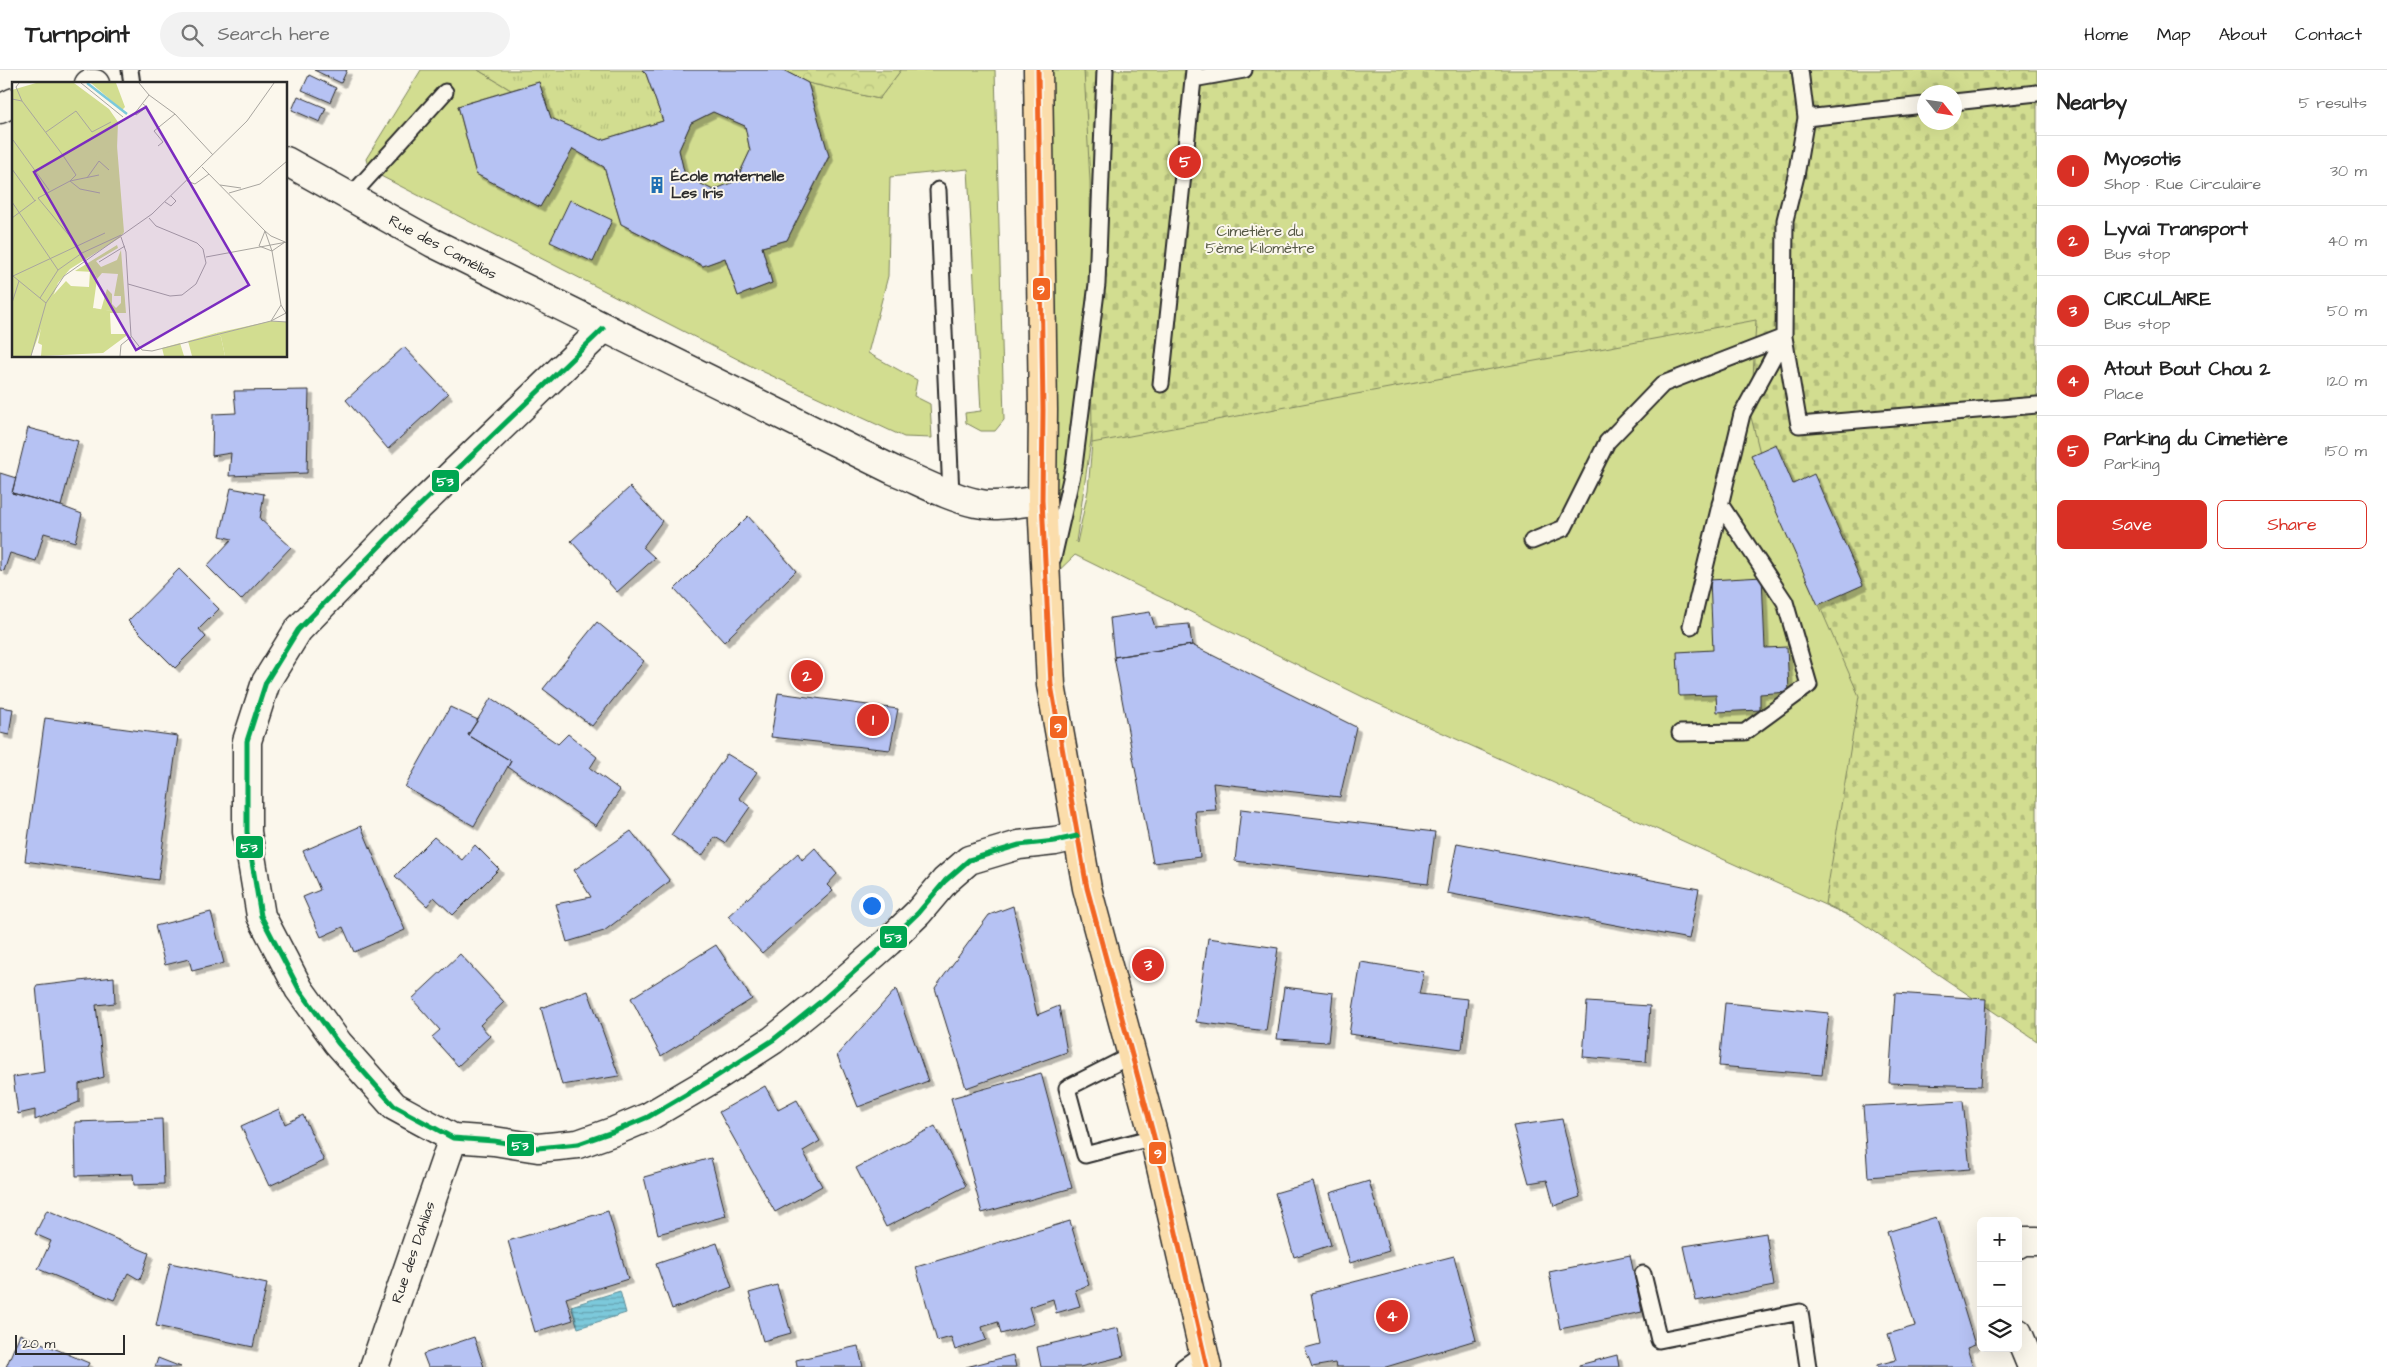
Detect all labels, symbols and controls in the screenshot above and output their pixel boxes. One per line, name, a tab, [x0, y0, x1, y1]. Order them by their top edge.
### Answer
search box	[160, 12, 510, 57]
text: Turnpoint	[25, 18, 130, 52]
icon: search	[178, 21, 206, 49]
text: Search here	[218, 21, 330, 48]
text: Home	[2084, 22, 2129, 47]
text: Map	[2157, 22, 2191, 47]
text: About	[2219, 22, 2267, 47]
text: Contact	[2295, 22, 2362, 47]
inset map	[12, 82, 288, 358]
north arrow	[1917, 85, 1962, 130]
text: Nearby	[2057, 88, 2127, 117]
text: 5 results	[2299, 92, 2367, 114]
pin: 5	[1169, 143, 1201, 181]
text: Myosotis	[2104, 146, 2181, 173]
text: 1	[2072, 160, 2074, 182]
text: 30 m	[2330, 160, 2367, 182]
place label: École maternelle Les Iris	[671, 166, 785, 204]
text: Shop · Rue Circulaire	[2104, 173, 2261, 195]
building icon: École maternelle Les Iris	[647, 175, 667, 195]
street label: Rue des Camélias	[385, 210, 501, 285]
text: Lyvai Transport	[2104, 216, 2248, 243]
park label: Cimetière du 5ème kilomètre	[1205, 221, 1315, 259]
text: 2	[2068, 230, 2078, 252]
text: 40 m	[2327, 230, 2367, 252]
text: Bus stop	[2104, 243, 2170, 265]
line badge: 9	[1032, 277, 1051, 301]
text: 9	[1037, 280, 1045, 300]
text: CIRCULAIRE	[2104, 286, 2211, 313]
text: 3	[2069, 300, 2077, 322]
text: 50 m	[2327, 300, 2367, 322]
text: Bus stop	[2104, 313, 2170, 335]
text: Atout Bout Chou 2	[2104, 356, 2270, 383]
text: 4	[2068, 370, 2078, 392]
text: 120 m	[2327, 370, 2367, 392]
text: Place	[2104, 383, 2144, 405]
text: Parking du Cimetière	[2104, 426, 2288, 453]
text: 5	[2067, 440, 2079, 462]
text: 150 m	[2325, 440, 2367, 462]
text: Parking	[2104, 453, 2160, 475]
line badge: 53	[431, 469, 460, 493]
text: 53	[436, 472, 454, 492]
button: Save	[2057, 500, 2207, 549]
button: Share	[2217, 500, 2367, 549]
pin: 2	[791, 657, 823, 695]
pin: 1	[857, 701, 889, 739]
line badge: 9	[1049, 715, 1068, 739]
text: 9	[1054, 718, 1062, 738]
line badge: 53	[235, 835, 264, 859]
text: 53	[240, 838, 258, 858]
your location	[859, 893, 885, 919]
line badge: 53	[879, 925, 908, 949]
text: 53	[884, 928, 902, 948]
pin: 3	[1132, 946, 1164, 984]
line badge: 53	[506, 1133, 535, 1157]
text: 53	[511, 1136, 529, 1156]
line badge: 9	[1148, 1141, 1167, 1165]
text: 9	[1154, 1144, 1162, 1164]
street label: Rue des Dahlias	[386, 1198, 441, 1306]
map controls	[1977, 1217, 2022, 1352]
button: +	[1977, 1217, 2022, 1262]
button: −	[1977, 1262, 2022, 1307]
pin: 4	[1376, 1297, 1408, 1335]
button: layers	[1977, 1307, 2022, 1352]
scale bar	[15, 1332, 125, 1355]
text: 20 m	[22, 1334, 55, 1354]

